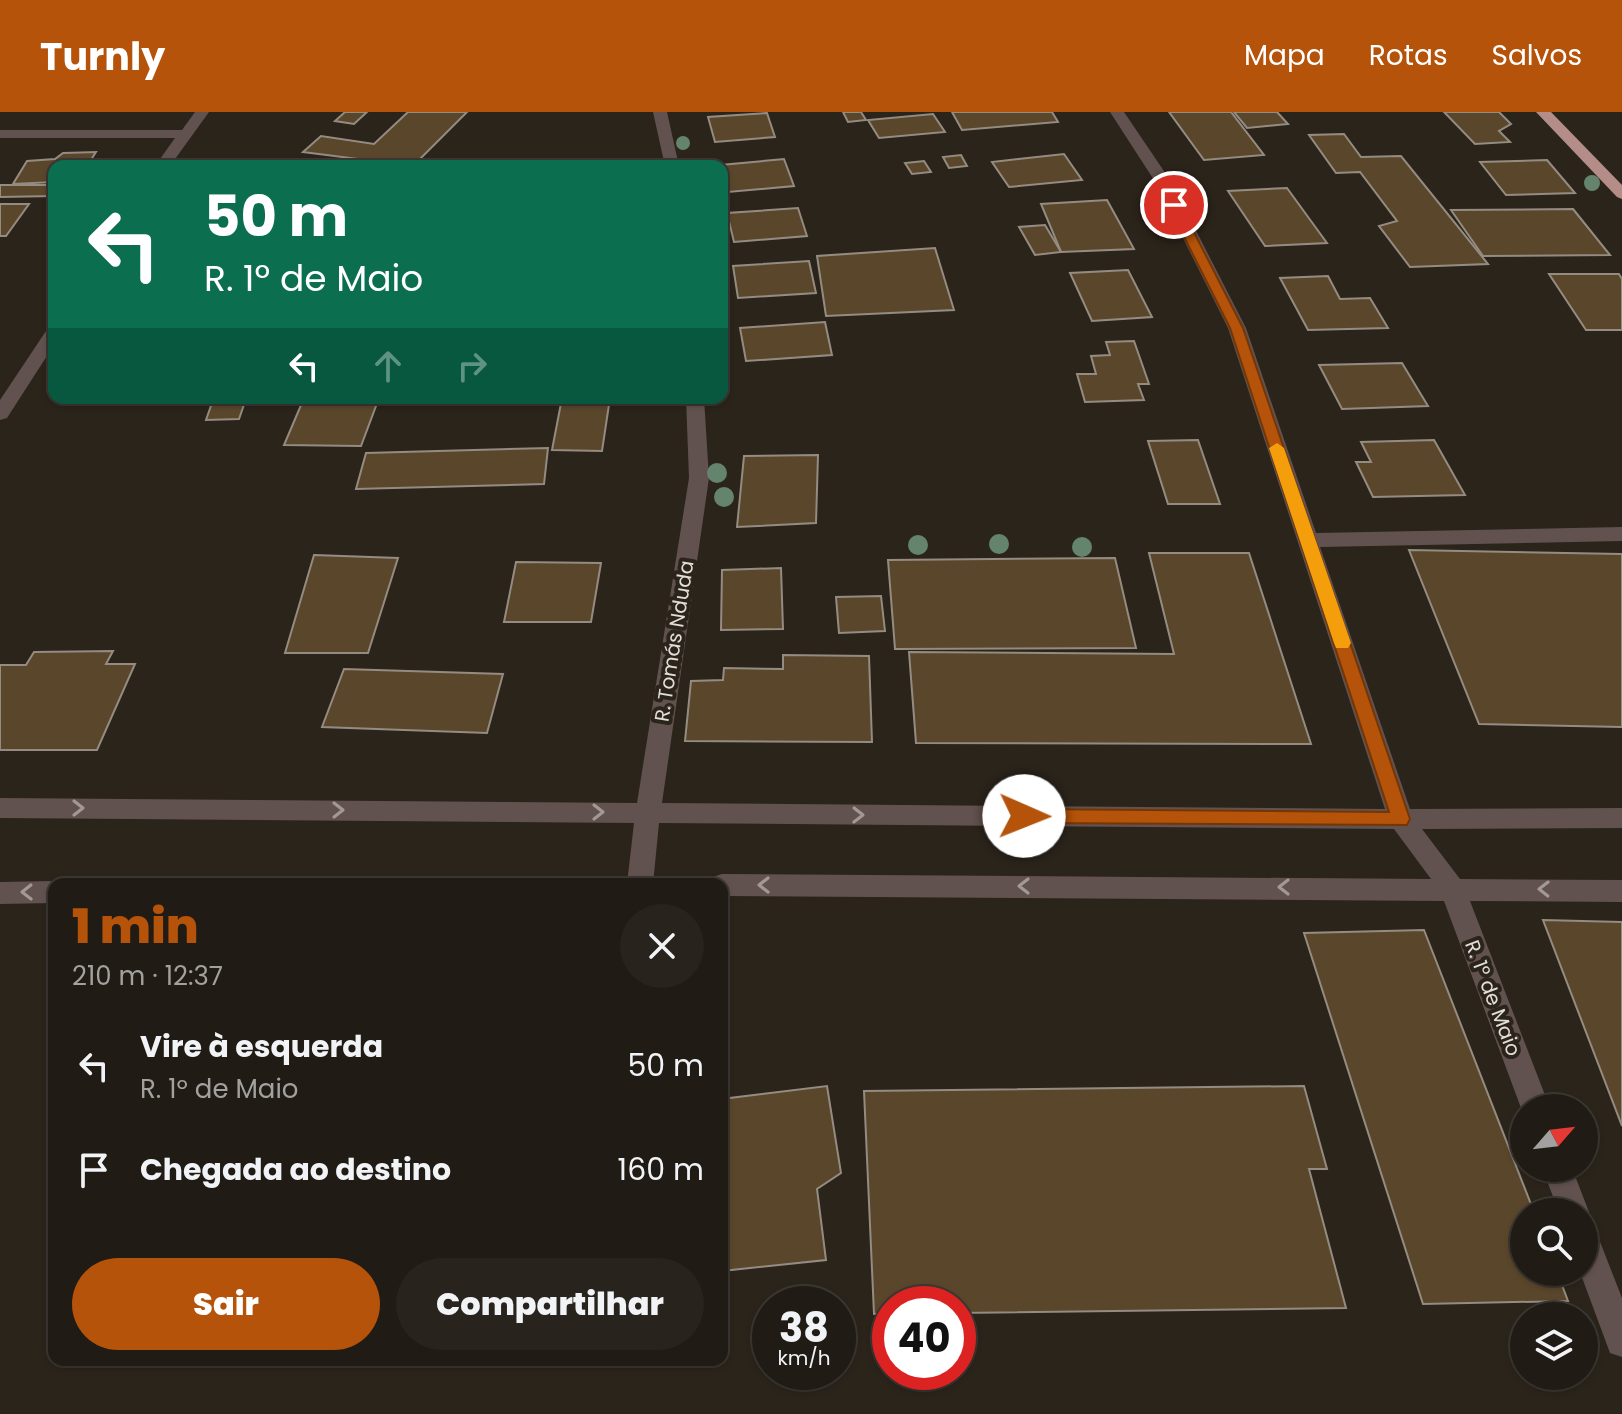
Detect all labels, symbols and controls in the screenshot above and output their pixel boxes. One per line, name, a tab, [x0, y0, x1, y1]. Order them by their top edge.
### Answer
text: Turnly	[40, 30, 165, 83]
text: Mapa	[1244, 36, 1325, 75]
text: Rotas	[1369, 36, 1448, 75]
text: Salvos	[1492, 36, 1582, 75]
pin	[1140, 171, 1208, 239]
text: 50 m	[204, 177, 348, 256]
icon: arrive	[1152, 183, 1196, 227]
icon: left	[72, 192, 176, 296]
text: R. 1º de Maio	[204, 253, 423, 304]
icon: left	[282, 344, 326, 388]
icon: ahead	[366, 344, 410, 388]
icon: right	[450, 344, 494, 388]
street label: R. Tomás Nduda	[647, 558, 701, 724]
position arrow	[982, 774, 1066, 858]
one-way arrow	[72, 799, 85, 817]
one-way arrow	[332, 801, 345, 819]
one-way arrow	[592, 803, 605, 821]
one-way arrow	[852, 806, 865, 823]
one-way arrow	[757, 876, 770, 894]
one-way arrow	[1017, 877, 1030, 895]
one-way arrow	[1277, 878, 1290, 896]
one-way arrow	[1537, 881, 1550, 898]
one-way arrow	[20, 884, 33, 901]
text: 1 min	[72, 893, 199, 960]
button: close	[620, 904, 704, 988]
street label: R. 1º de Maio	[1458, 936, 1528, 1060]
text: 210 m · 12:37	[72, 958, 223, 994]
text: Vire à esquerda	[140, 1025, 383, 1068]
icon: left	[72, 1044, 116, 1088]
text: 50 m	[627, 1044, 704, 1087]
text: R. 1º de Maio	[140, 1071, 298, 1107]
north arrow	[1510, 1094, 1598, 1182]
map controls	[1510, 1094, 1598, 1390]
icon: arrive	[72, 1148, 116, 1192]
text: Chegada ao destino	[140, 1148, 451, 1191]
text: 160 m	[618, 1148, 704, 1191]
button: search	[1510, 1198, 1598, 1286]
button: Sair	[72, 1258, 380, 1350]
button: Compartilhar	[396, 1258, 704, 1350]
speed limit sign: 40	[872, 1286, 976, 1390]
text: 38	[779, 1300, 829, 1356]
button: layers	[1510, 1302, 1598, 1390]
text: km/h	[777, 1344, 831, 1372]

